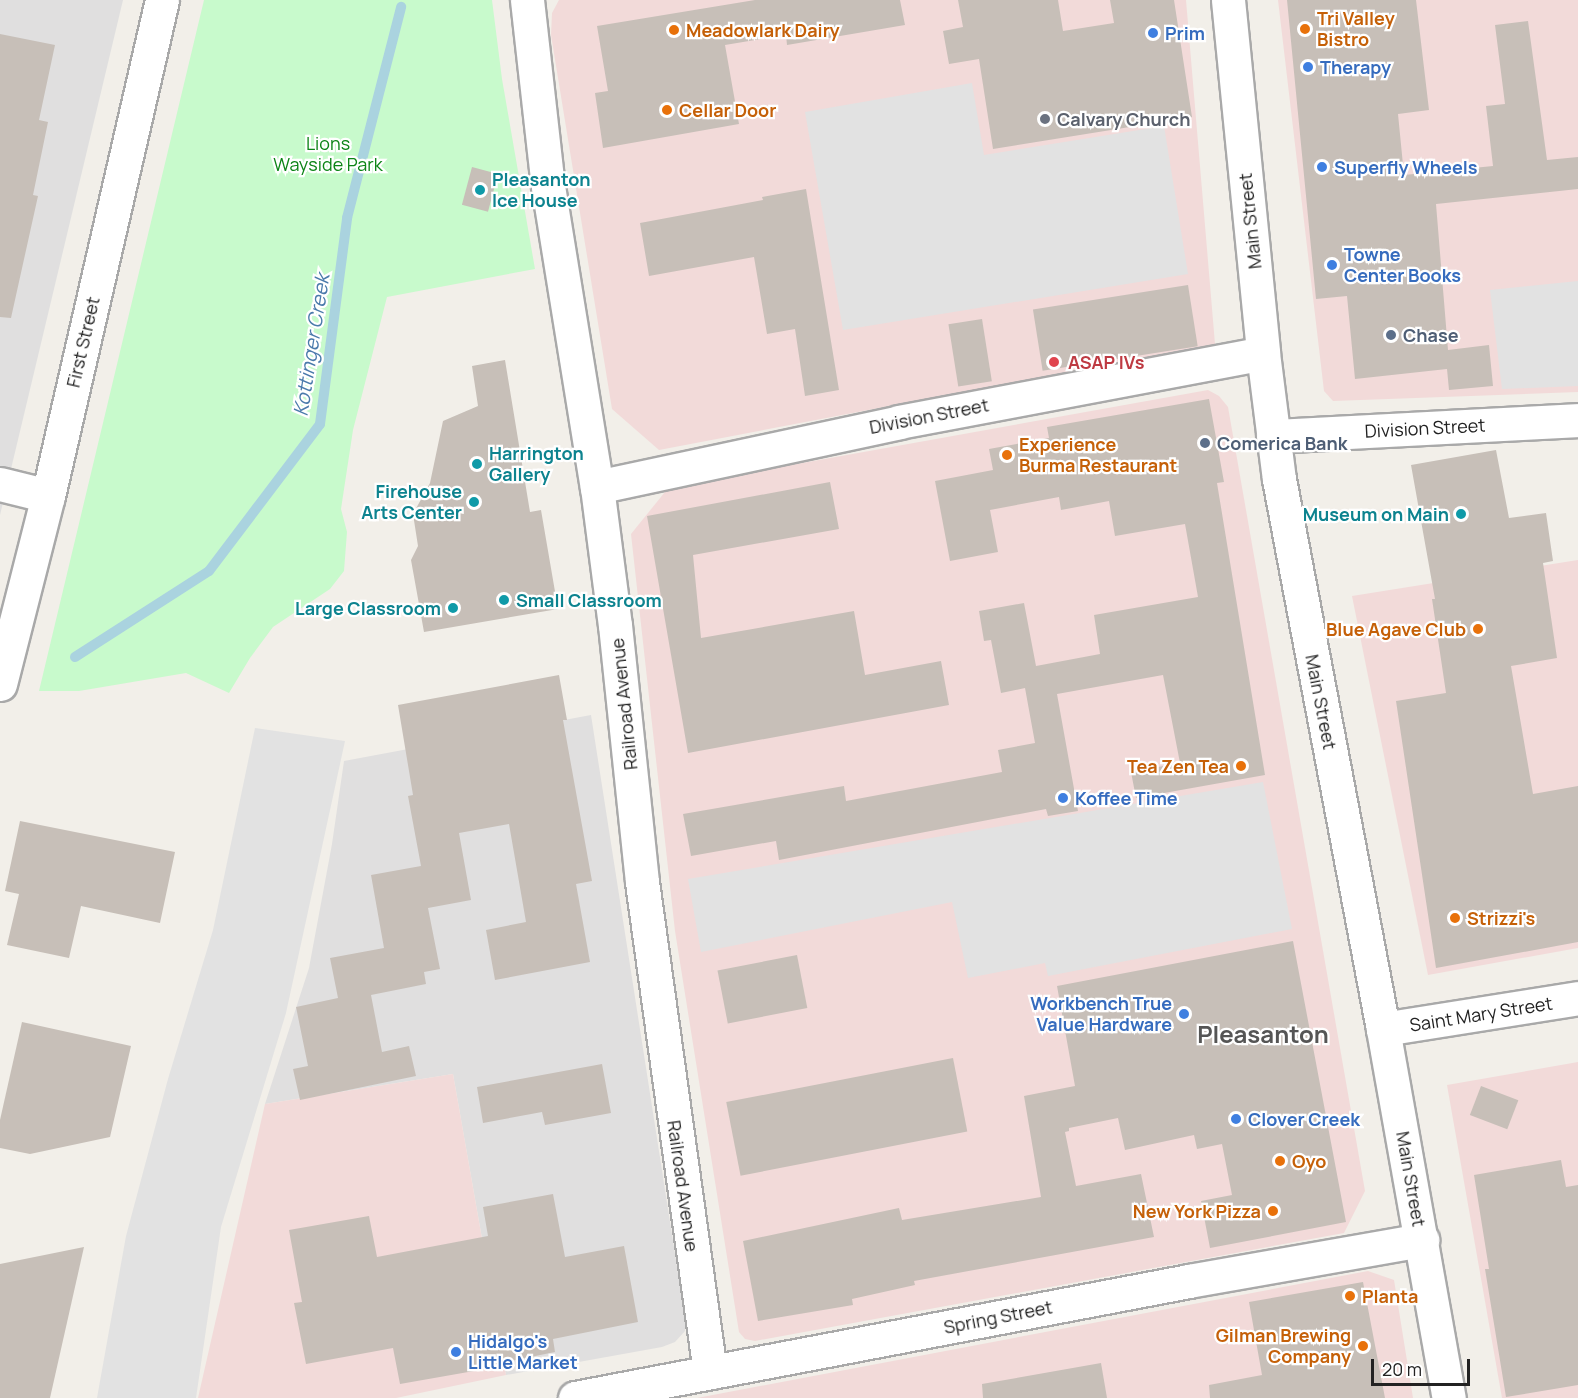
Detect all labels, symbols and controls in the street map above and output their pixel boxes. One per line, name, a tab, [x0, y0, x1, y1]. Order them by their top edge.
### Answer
place label: Tri Valley Bistro	[1317, 8, 1395, 50]
place label: Meadowlark Dairy	[686, 19, 840, 41]
place label: Prim	[1165, 22, 1205, 44]
marker: Tri Valley Bistro	[1298, 22, 1312, 36]
marker: Meadowlark Dairy	[667, 23, 681, 37]
marker: Prim	[1146, 26, 1160, 40]
place label: Therapy	[1320, 56, 1391, 78]
marker: Therapy	[1301, 60, 1315, 74]
place label: Cellar Door	[679, 99, 776, 121]
marker: Cellar Door	[660, 103, 674, 117]
place label: Calvary Church	[1057, 108, 1190, 130]
marker: Calvary Church	[1038, 112, 1052, 126]
park label: Lions Wayside Park	[273, 133, 383, 176]
place label: Superfly Wheels	[1334, 156, 1478, 178]
marker: Superfly Wheels	[1315, 160, 1329, 174]
place label: Pleasanton Ice House	[492, 169, 591, 212]
street label: Main Street	[1234, 172, 1266, 270]
marker: Pleasanton Ice House	[473, 183, 487, 197]
place label: Towne Center Books	[1344, 244, 1461, 286]
marker: Towne Center Books	[1325, 258, 1339, 272]
water label: Kottinger Creek	[288, 272, 334, 418]
street label: First Street	[62, 294, 104, 390]
place label: Chase	[1403, 324, 1459, 346]
marker: Chase	[1384, 328, 1398, 342]
place label: ASAP IVs	[1068, 351, 1144, 373]
marker: ASAP IVs	[1045, 353, 1063, 371]
street label: Division Street	[868, 394, 990, 438]
street label: Division Street	[1364, 414, 1486, 442]
place label: Comerica Bank	[1217, 432, 1347, 454]
place label: Experience Burma Restaurant	[1019, 434, 1177, 476]
marker: Comerica Bank	[1198, 436, 1212, 450]
place label: Harrington Gallery	[489, 443, 584, 486]
marker: Experience Burma Restaurant	[1000, 448, 1014, 462]
marker: Harrington Gallery	[470, 457, 484, 471]
place label: Firehouse Arts Center	[361, 481, 462, 524]
marker: Firehouse Arts Center	[467, 495, 481, 509]
place label: Museum on Main	[1303, 503, 1449, 525]
marker: Museum on Main	[1454, 507, 1468, 521]
place label: Small Classroom	[516, 589, 662, 611]
marker: Small Classroom	[497, 593, 511, 607]
place label: Large Classroom	[295, 597, 441, 619]
marker: Large Classroom	[446, 601, 460, 615]
place label: Blue Agave Club	[1326, 618, 1466, 640]
marker: Blue Agave Club	[1471, 622, 1485, 636]
street label: Railroad Avenue	[606, 637, 642, 771]
street label: Main Street	[1301, 653, 1341, 751]
place label: Tea Zen Tea	[1127, 755, 1229, 777]
marker: Tea Zen Tea	[1234, 759, 1248, 773]
place label: Koffee Time	[1075, 787, 1178, 809]
marker: Koffee Time	[1056, 791, 1070, 805]
place label: Strizzi's	[1467, 907, 1535, 929]
marker: Strizzi's	[1448, 911, 1462, 925]
street label: Saint Mary Street	[1408, 992, 1554, 1036]
place label: Workbench True Value Hardware	[1030, 993, 1172, 1036]
marker: Workbench True Value Hardware	[1177, 1007, 1191, 1021]
district label: Pleasanton	[1197, 1020, 1329, 1048]
place label: Clover Creek	[1248, 1108, 1360, 1130]
marker: Clover Creek	[1229, 1112, 1243, 1126]
street label: Railroad Avenue	[663, 1119, 703, 1253]
street label: Main Street	[1392, 1130, 1430, 1228]
place label: Oyo	[1292, 1150, 1326, 1172]
marker: Oyo	[1273, 1154, 1287, 1168]
place label: New York Pizza	[1133, 1200, 1261, 1222]
marker: New York Pizza	[1266, 1204, 1280, 1218]
place label: Planta	[1362, 1285, 1418, 1307]
marker: Planta	[1343, 1289, 1357, 1303]
street label: Spring Street	[942, 1296, 1054, 1338]
place label: Gilman Brewing Company	[1216, 1325, 1351, 1368]
place label: Hidalgo's Little Market	[468, 1331, 578, 1374]
marker: Gilman Brewing Company	[1356, 1339, 1370, 1353]
marker: Hidalgo's Little Market	[449, 1345, 463, 1359]
scale bar	[1374, 1347, 1473, 1385]
text: 20 m	[1382, 1357, 1422, 1381]

